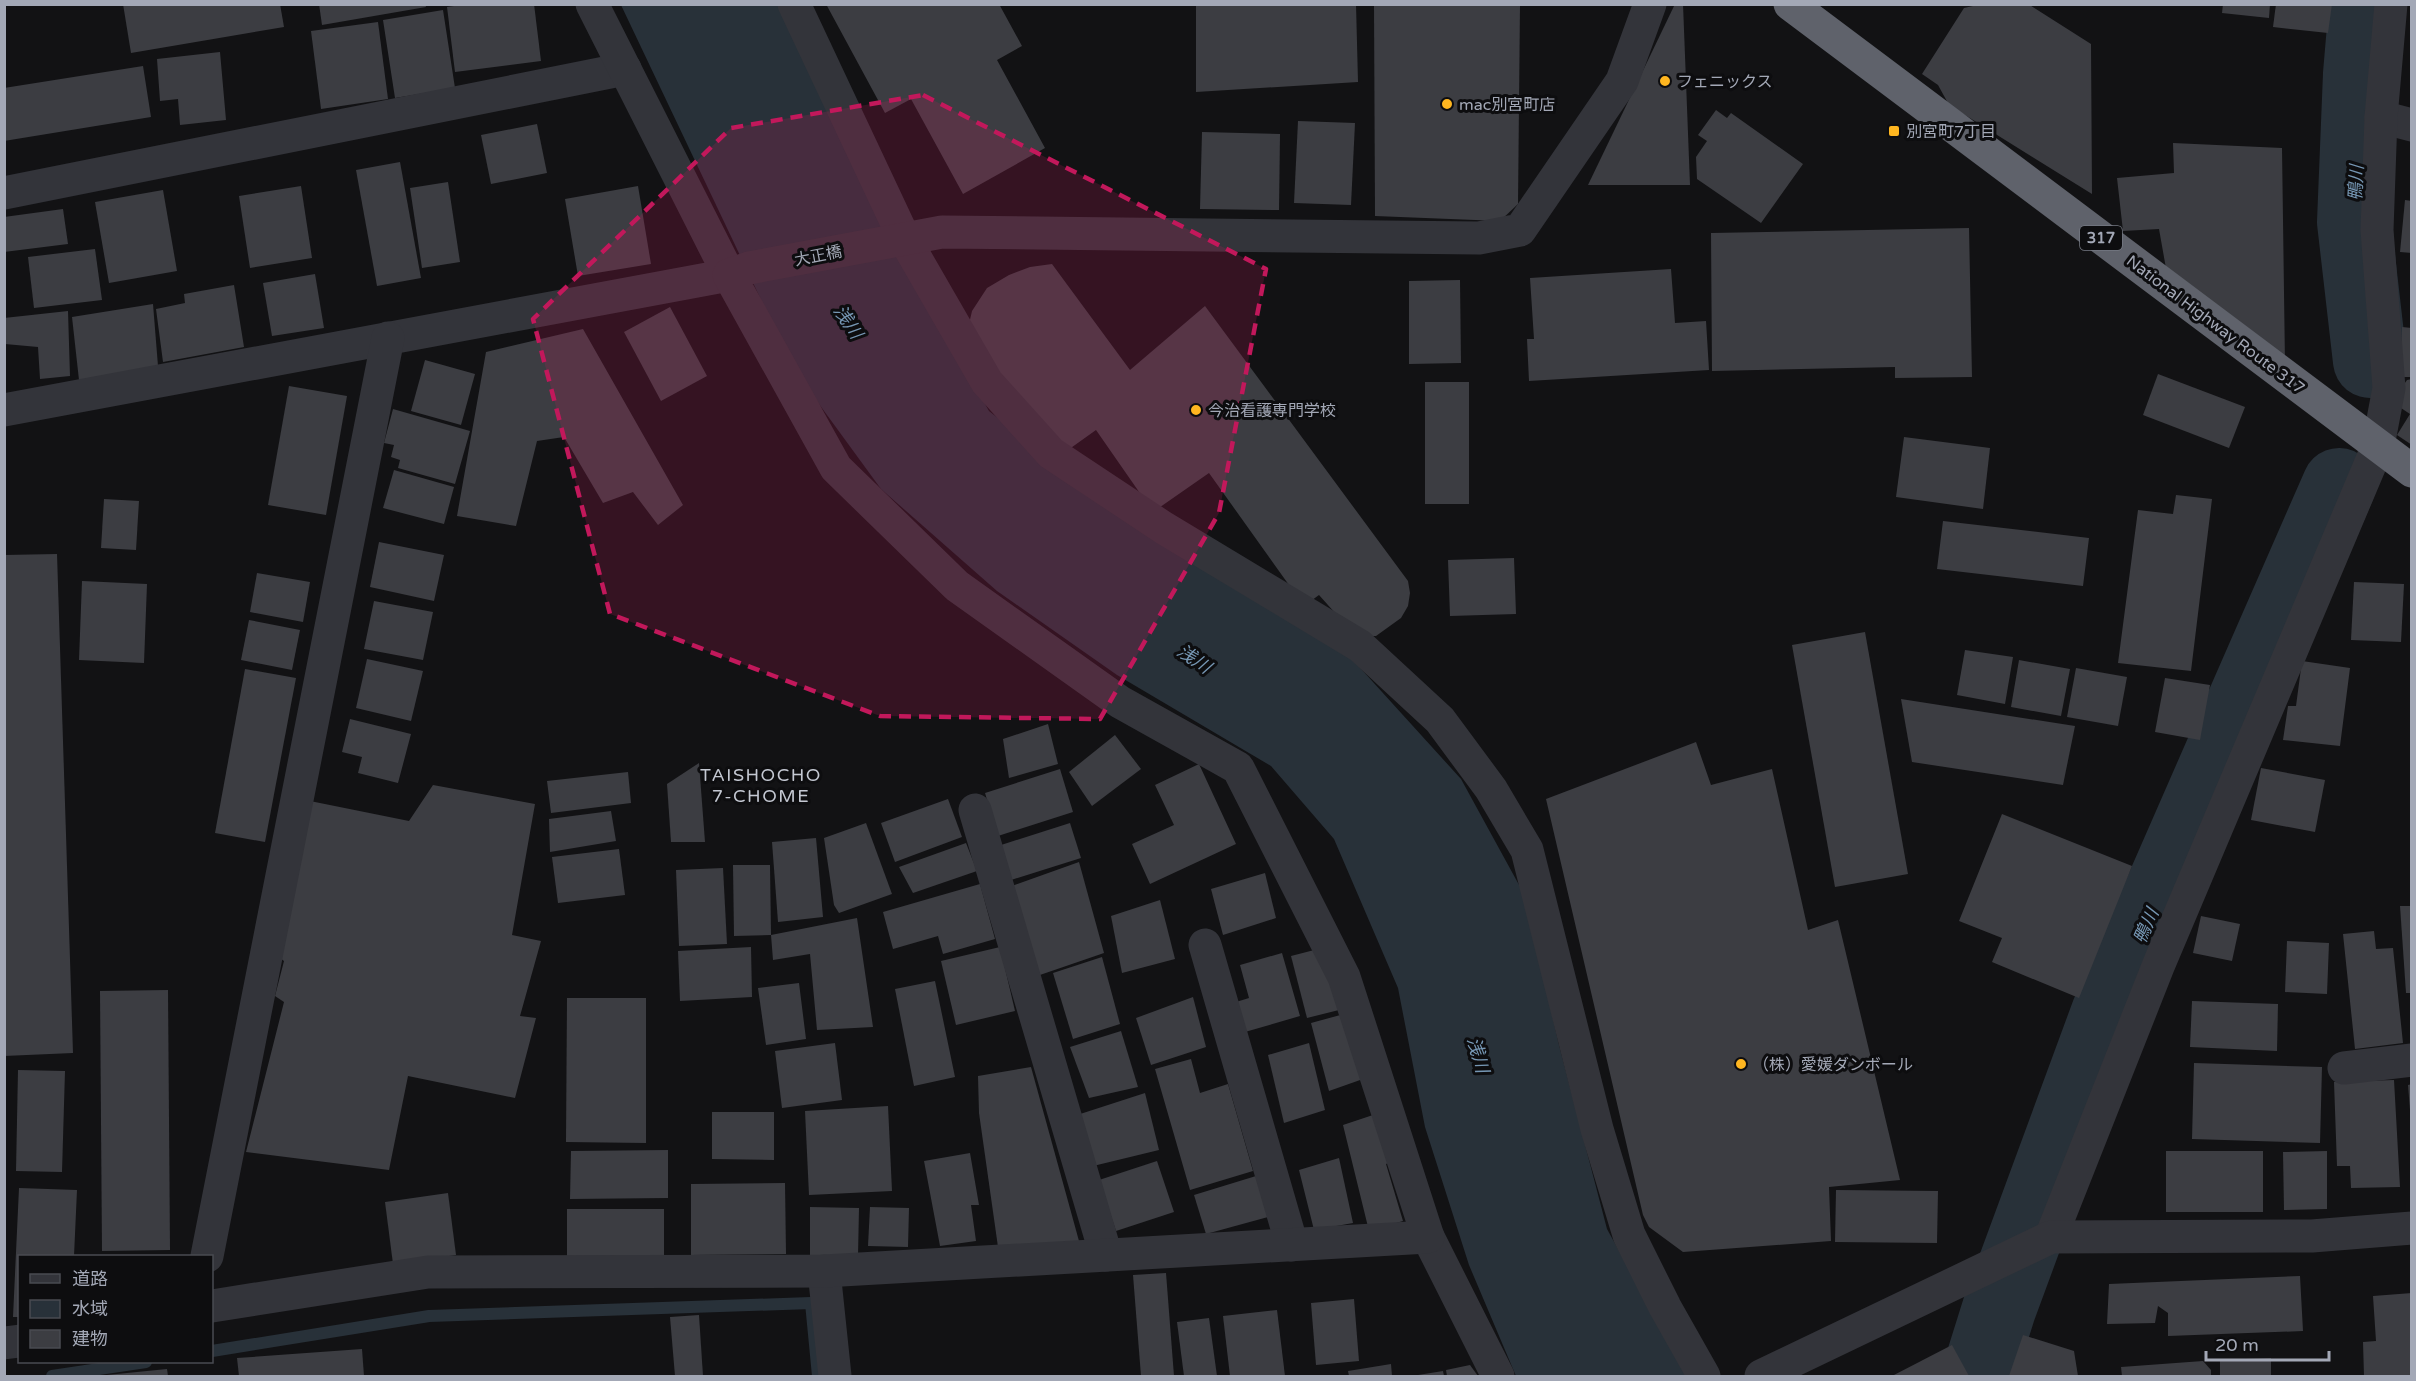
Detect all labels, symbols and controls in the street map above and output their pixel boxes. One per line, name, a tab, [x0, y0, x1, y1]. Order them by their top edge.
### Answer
place label: フェニックス	[1677, 72, 1773, 92]
marker: フェニックス	[1658, 74, 1672, 88]
place label: mac別宮町店	[1459, 95, 1555, 115]
marker: mac別宮町店	[1440, 97, 1454, 111]
place label: 別宮町7丁目	[1906, 122, 1996, 142]
marker: 別宮町7丁目	[1887, 124, 1901, 138]
water label: 鴨川	[2344, 162, 2368, 202]
road number: 317	[2080, 226, 2122, 250]
street label: 大正橋	[793, 242, 844, 270]
street label: National Highway Route 317	[2122, 251, 2309, 398]
water label: 浅川	[829, 301, 868, 345]
place label: 今治看護専門学校	[1208, 401, 1336, 421]
marker: 今治看護専門学校	[1189, 403, 1203, 417]
water label: 浅川	[1173, 640, 1217, 679]
district label: TAISHOCHO 7-CHOME	[700, 764, 822, 807]
water label: 鴨川	[2129, 903, 2164, 947]
water label: 浅川	[1462, 1035, 1494, 1077]
place label: （株）愛媛ダンボール	[1753, 1055, 1913, 1075]
marker: （株）愛媛ダンボール	[1734, 1057, 1748, 1071]
legend	[18, 1255, 213, 1363]
text: 道路	[72, 1268, 108, 1290]
text: 水域	[72, 1298, 108, 1320]
scale bar	[2206, 1324, 2329, 1362]
text: 建物	[72, 1328, 108, 1350]
text: 20 m	[2215, 1334, 2259, 1356]

